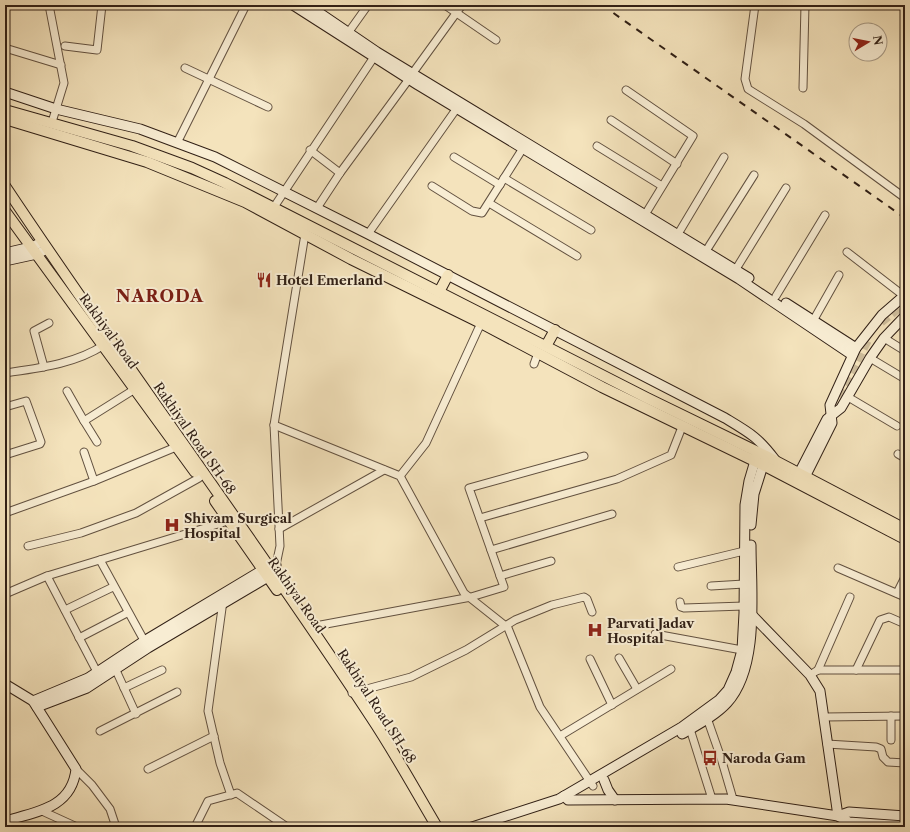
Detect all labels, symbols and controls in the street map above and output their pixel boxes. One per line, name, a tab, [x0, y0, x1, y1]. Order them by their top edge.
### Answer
north arrow	[848, 22, 888, 62]
text: N	[870, 34, 886, 47]
restaurant icon: Hotel Emerland	[255, 271, 273, 289]
place label: Hotel Emerland	[276, 272, 383, 288]
district label: NARODA	[116, 286, 204, 306]
street label: Rakhiyal Road	[76, 290, 142, 372]
street label: Rakhiyal Road SH-68	[150, 379, 240, 497]
place label: Shivam Surgical Hospital	[184, 510, 292, 541]
hospital icon: Shivam Surgical Hospital	[163, 516, 181, 534]
street label: Rakhiyal Road	[265, 554, 329, 636]
place label: Parvati Jadav Hospital	[607, 615, 695, 646]
hospital icon: Parvati Jadav Hospital	[586, 621, 604, 639]
street label: Rakhiyal Road SH-68	[334, 646, 420, 766]
bus stop icon: Naroda Gam	[701, 749, 719, 767]
place label: Naroda Gam	[722, 750, 806, 766]

